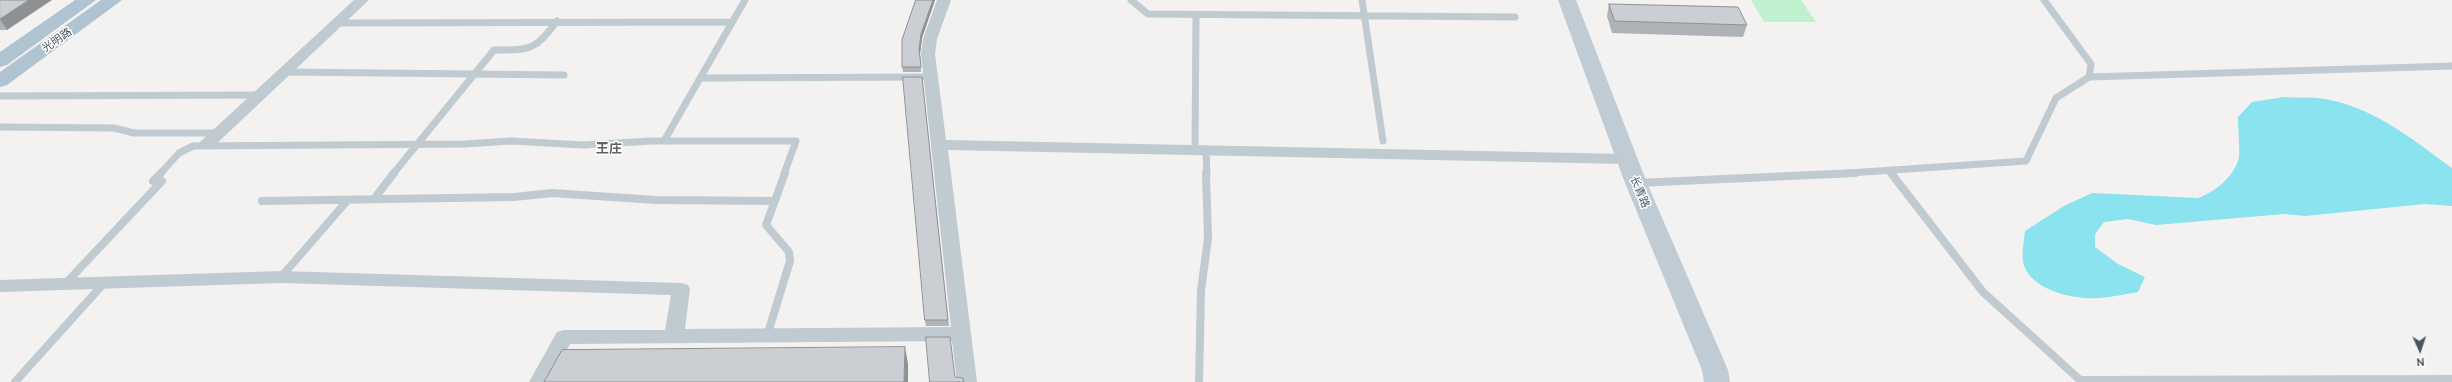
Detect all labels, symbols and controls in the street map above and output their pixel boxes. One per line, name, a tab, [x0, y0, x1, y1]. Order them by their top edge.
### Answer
street label: 光明路	[40, 25, 74, 55]
district label: 王庄	[596, 141, 622, 157]
street label: 长青路	[1627, 174, 1653, 210]
north arrow	[2400, 330, 2440, 370]
text: N	[2416, 356, 2425, 368]

